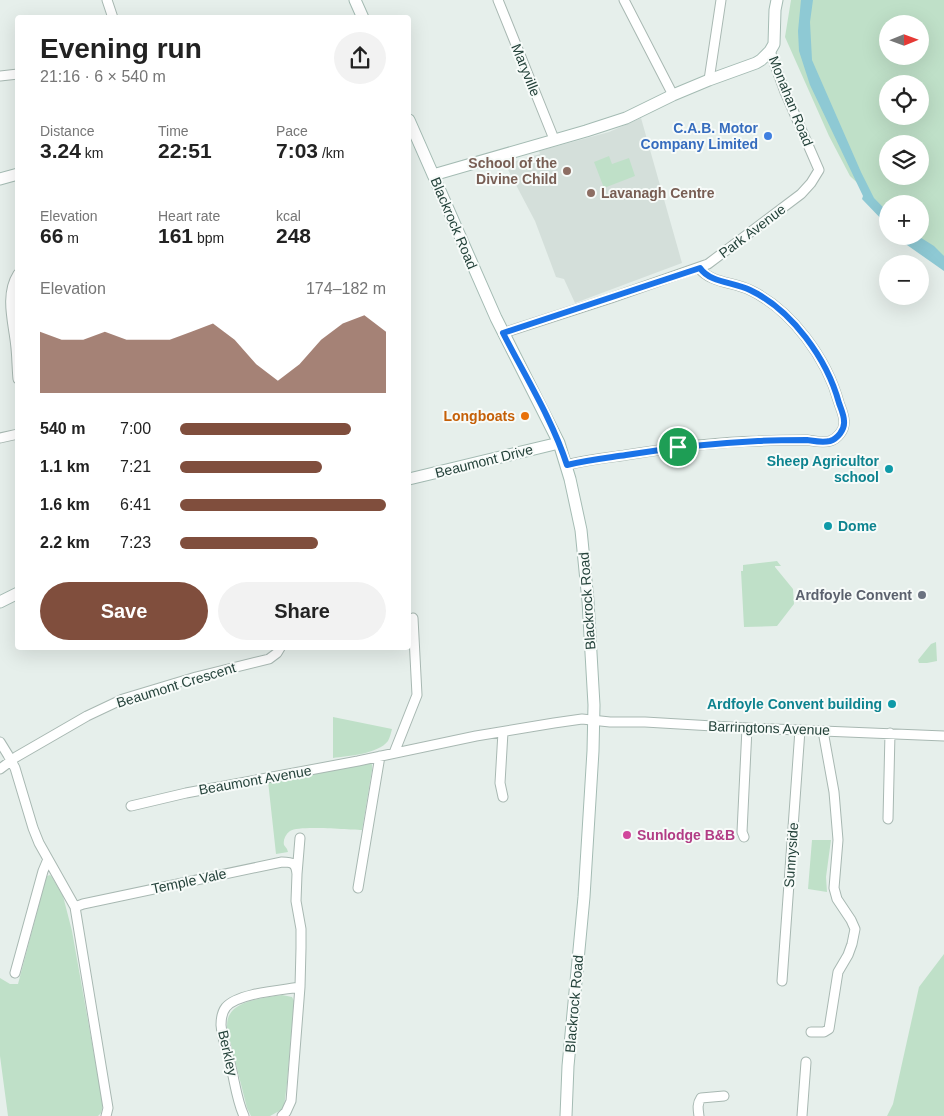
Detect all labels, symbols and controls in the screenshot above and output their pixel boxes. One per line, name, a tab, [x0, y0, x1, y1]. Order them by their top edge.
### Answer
north arrow	[879, 15, 929, 65]
map controls	[879, 15, 929, 305]
button: share	[334, 32, 386, 84]
text: Evening run	[40, 33, 202, 64]
street label: Maryville	[508, 41, 544, 99]
street label: Monahan Road	[766, 54, 816, 148]
text: 21:16 · 6 × 540 m	[40, 68, 166, 85]
button: locate	[879, 75, 929, 125]
place label: C.A.B. Motor Company Limited	[641, 120, 759, 152]
text: Distance	[40, 123, 94, 139]
text: Time	[158, 123, 189, 139]
text: Pace	[276, 123, 308, 139]
marker: C.A.B. Motor Company Limited	[762, 130, 774, 142]
button: layers	[879, 135, 929, 185]
text: 3.24	[40, 139, 81, 162]
text: 22:51	[158, 139, 212, 162]
text: 7:03	[276, 139, 318, 162]
text: km	[81, 145, 103, 161]
text: /km	[318, 145, 344, 161]
place label: School of the Divine Child	[468, 155, 557, 187]
marker: School of the Divine Child	[561, 165, 573, 177]
street label: Blackrock Road	[427, 175, 481, 271]
place label: Lavanagh Centre	[601, 185, 715, 201]
marker: Lavanagh Centre	[585, 187, 597, 199]
button: +	[879, 195, 929, 245]
street label: Park Avenue	[716, 201, 789, 261]
text: Elevation	[40, 208, 98, 224]
text: Heart rate	[158, 208, 220, 224]
text: kcal	[276, 208, 301, 224]
text: 66	[40, 224, 63, 247]
text: 161	[158, 224, 193, 247]
text: 248	[276, 224, 311, 247]
text: m	[63, 230, 79, 246]
text: bpm	[193, 230, 224, 246]
button: −	[879, 255, 929, 305]
text: Elevation	[40, 280, 106, 297]
text: 174–182 m	[306, 280, 386, 297]
place label: Longboats	[443, 408, 515, 424]
marker: Longboats	[519, 410, 531, 422]
text: 540 m	[40, 420, 85, 437]
text: 7:00	[120, 420, 151, 437]
pin	[657, 426, 699, 468]
icon: arrive	[664, 433, 692, 461]
street label: Beaumont Drive	[433, 441, 535, 481]
place label: Sheep Agricultor school	[767, 453, 880, 485]
text: 1.1 km	[40, 458, 90, 475]
text: 7:21	[120, 458, 151, 475]
marker: Sheep Agricultor school	[883, 463, 895, 475]
text: 1.6 km	[40, 496, 90, 513]
text: 6:41	[120, 496, 151, 513]
place label: Dome	[838, 518, 877, 534]
marker: Dome	[822, 520, 834, 532]
text: 2.2 km	[40, 534, 90, 551]
text: 7:23	[120, 534, 151, 551]
street label: Blackrock Road	[576, 552, 598, 650]
button: Save	[40, 582, 208, 640]
button: Share	[218, 582, 386, 640]
place label: Ardfoyle Convent	[795, 587, 912, 603]
marker: Ardfoyle Convent	[916, 589, 928, 601]
street label: Beaumont Crescent	[114, 659, 238, 711]
place label: Ardfoyle Convent building	[707, 696, 882, 712]
marker: Ardfoyle Convent building	[886, 698, 898, 710]
street label: Barringtons Avenue	[708, 718, 830, 738]
street label: Beaumont Avenue	[197, 762, 313, 798]
street label: Sunnyside	[781, 822, 801, 888]
place label: Sunlodge B&B	[637, 827, 735, 843]
marker: Sunlodge B&B	[621, 829, 633, 841]
street label: Temple Vale	[150, 865, 228, 897]
street label: Blackrock Road	[562, 954, 586, 1054]
street label: Berkley	[215, 1028, 241, 1078]

